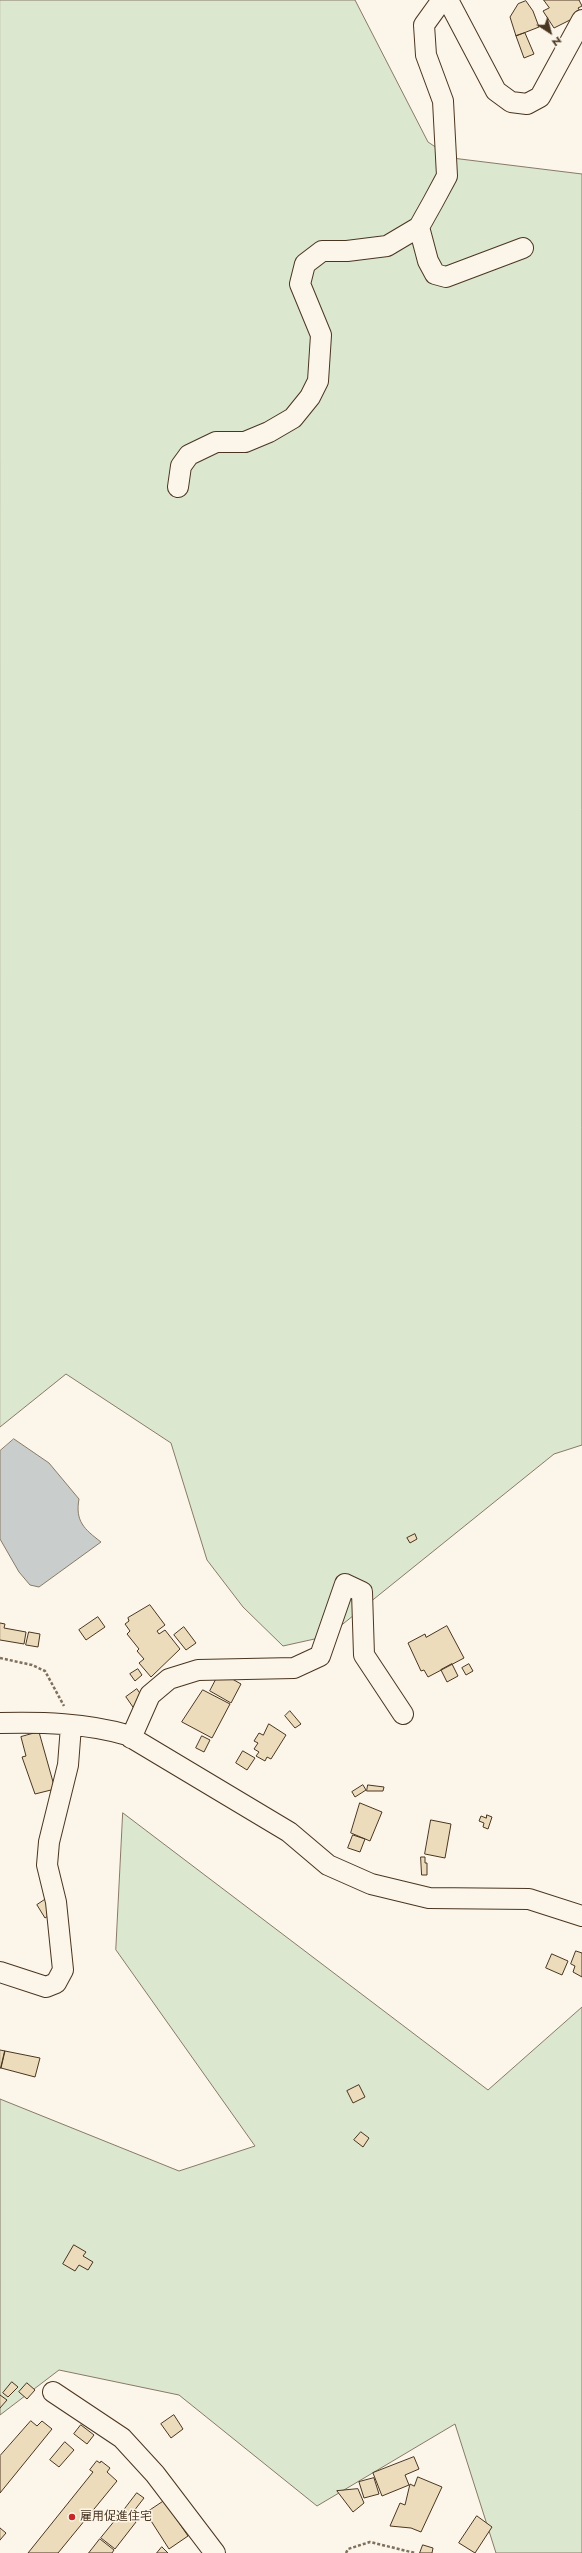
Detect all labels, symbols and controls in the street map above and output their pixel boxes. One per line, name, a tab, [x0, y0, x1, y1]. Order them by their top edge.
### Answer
north arrow	[530, 12, 570, 52]
text: N	[549, 33, 565, 51]
place label: 雇用促進住宅	[80, 2510, 152, 2524]
marker: 雇用促進住宅	[67, 2512, 77, 2522]

